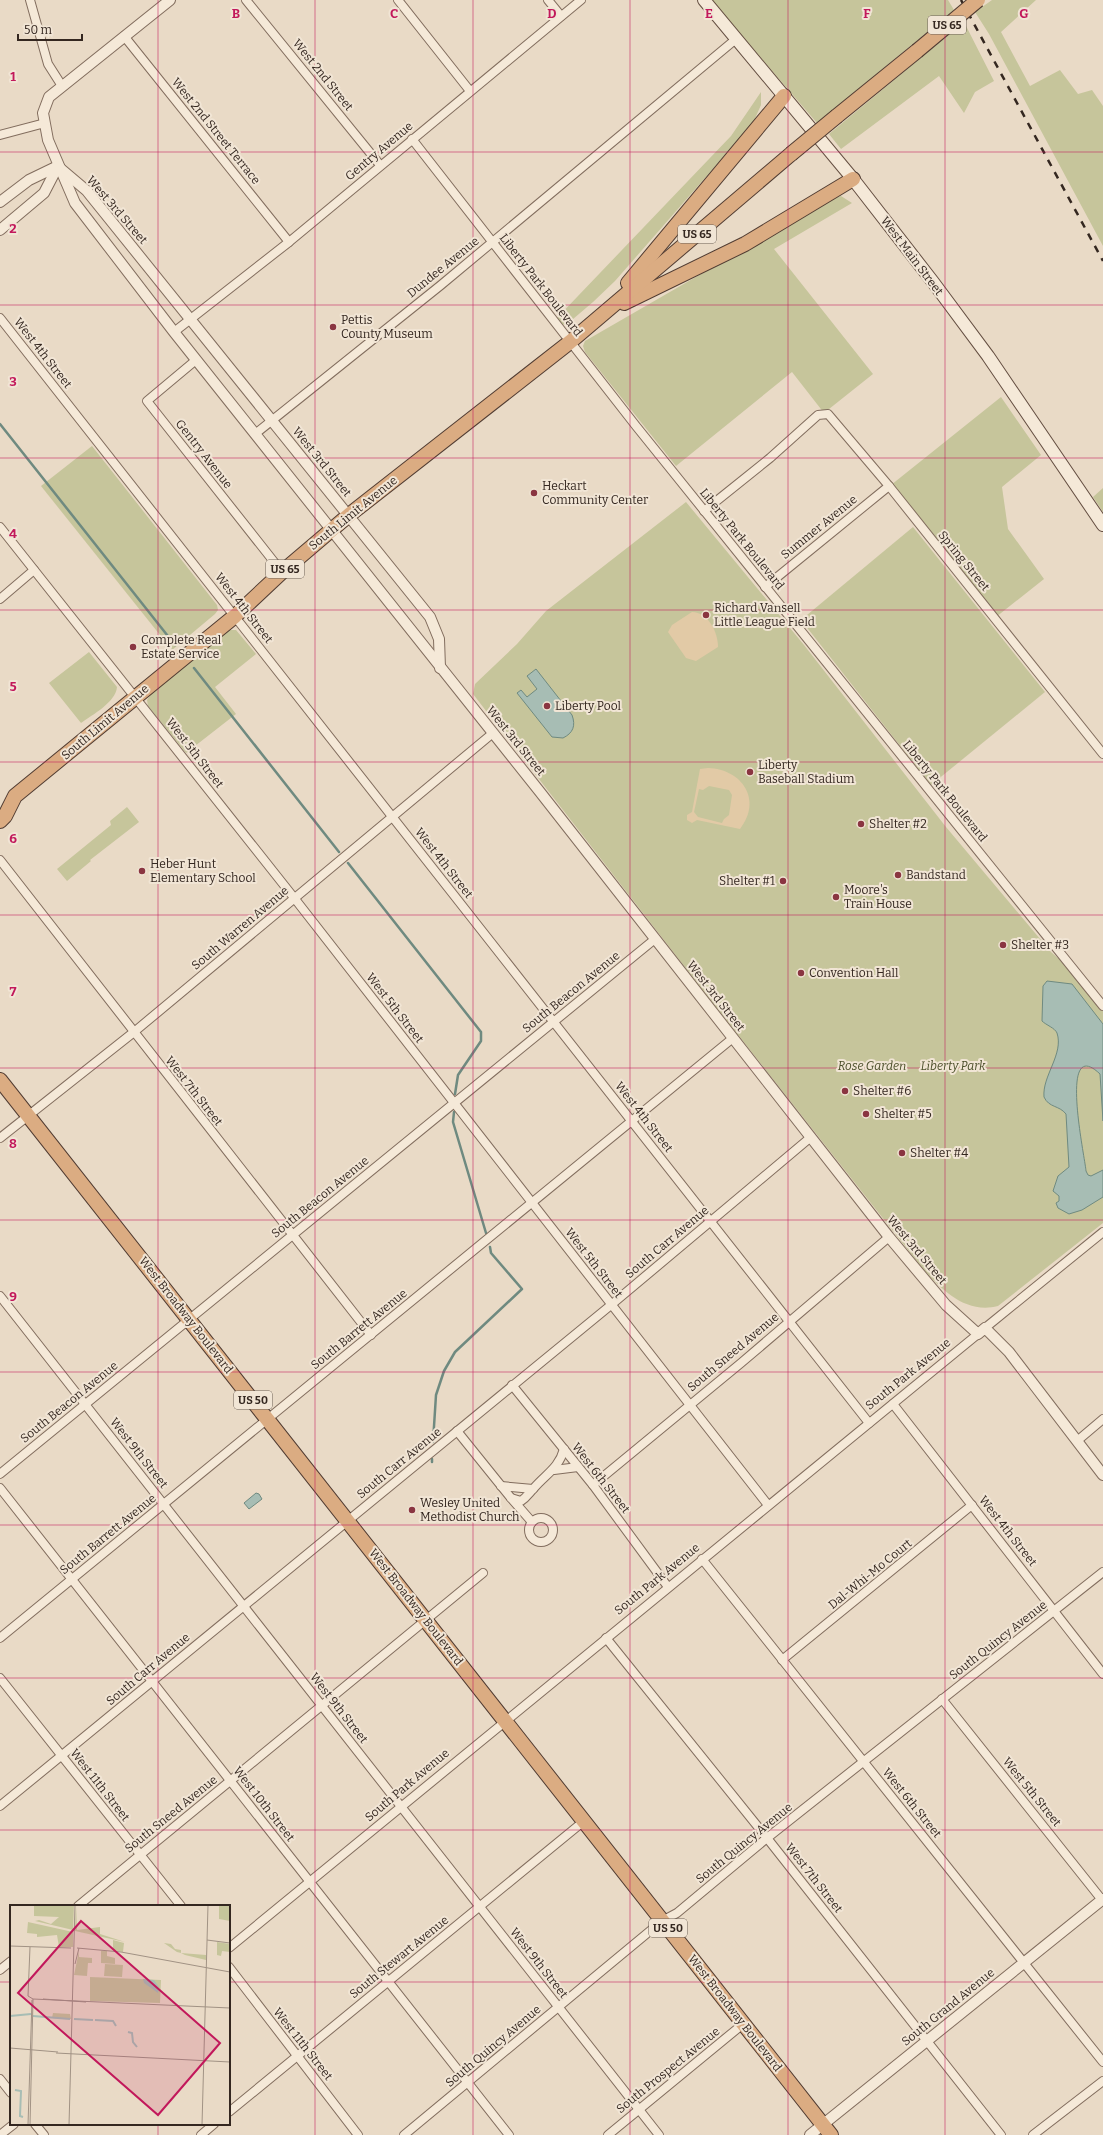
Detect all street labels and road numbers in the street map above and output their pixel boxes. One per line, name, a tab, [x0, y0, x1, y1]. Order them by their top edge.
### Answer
road number: US 65	[928, 16, 966, 34]
street label: West 2nd Street	[290, 36, 357, 114]
street label: West 2nd Street Terrace	[169, 75, 263, 187]
street label: Gentry Avenue	[342, 119, 416, 183]
street label: West 3rd Street	[84, 173, 151, 247]
street label: West Main Street	[878, 214, 947, 299]
road number: US 65	[678, 225, 716, 243]
street label: Liberty Park Boulevard	[497, 231, 585, 339]
street label: Dundee Avenue	[404, 234, 482, 300]
street label: West 4th Street	[11, 315, 75, 391]
street label: Gentry Avenue	[173, 417, 235, 491]
street label: West 3rd Street	[290, 424, 355, 500]
street label: South Limit Avenue	[306, 473, 400, 553]
street label: Liberty Park Boulevard	[697, 486, 787, 592]
street label: Summer Avenue	[778, 492, 860, 562]
street label: Spring Street	[936, 528, 993, 594]
road number: US 65	[266, 560, 304, 578]
street label: West 4th Street	[212, 570, 276, 646]
street label: South Limit Avenue	[59, 681, 151, 763]
street label: West 3rd Street	[484, 703, 549, 779]
street label: West 5th Street	[163, 715, 227, 791]
street label: Liberty Park Boulevard	[900, 738, 990, 844]
street label: West 4th Street	[412, 825, 476, 901]
street label: South Warren Avenue	[189, 883, 291, 973]
street label: South Beacon Avenue	[519, 948, 623, 1036]
street label: West 3rd Street	[684, 958, 748, 1034]
street label: West 5th Street	[363, 970, 427, 1046]
street label: West 7th Street	[162, 1053, 226, 1129]
street label: West 4th Street	[612, 1079, 676, 1155]
street label: South Beacon Avenue	[268, 1153, 372, 1241]
street label: South Carr Avenue	[622, 1203, 712, 1281]
street label: West 3rd Street	[884, 1213, 950, 1288]
street label: West 5th Street	[562, 1225, 626, 1301]
street label: West Broadway Boulevard	[136, 1254, 236, 1376]
street label: South Barrett Avenue	[308, 1286, 410, 1372]
street label: South Sneed Avenue	[685, 1310, 781, 1394]
street label: South Park Avenue	[863, 1335, 953, 1413]
street label: South Beacon Avenue	[17, 1358, 121, 1446]
road number: US 50	[234, 1391, 272, 1409]
street label: West 9th Street	[107, 1415, 171, 1491]
street label: South Carr Avenue	[354, 1425, 444, 1501]
street label: West 6th Street	[569, 1440, 633, 1516]
street label: South Barrett Avenue	[57, 1491, 159, 1577]
street label: West 4th Street	[976, 1493, 1040, 1569]
street label: Dal-Whi-Mo Court	[826, 1536, 915, 1612]
street label: South Park Avenue	[612, 1540, 702, 1618]
street label: West Broadway Boulevard	[366, 1546, 466, 1668]
street label: South Quincy Avenue	[946, 1598, 1050, 1682]
street label: South Carr Avenue	[103, 1630, 193, 1708]
street label: West 9th Street	[307, 1670, 371, 1746]
street label: West 11th Street	[67, 1746, 133, 1825]
street label: South Park Avenue	[362, 1746, 452, 1824]
street label: West 5th Street	[1000, 1755, 1065, 1830]
street label: West 10th Street	[230, 1764, 298, 1845]
street label: West 6th Street	[880, 1765, 945, 1841]
street label: South Sneed Avenue	[122, 1772, 220, 1856]
street label: South Quincy Avenue	[693, 1800, 795, 1886]
street label: West 7th Street	[782, 1840, 846, 1916]
street label: South Stewart Avenue	[347, 1913, 451, 2001]
road number: US 50	[649, 1919, 687, 1937]
street label: West 9th Street	[507, 1925, 571, 2001]
street label: West Broadway Boulevard	[685, 1952, 785, 2074]
street label: South Grand Avenue	[899, 1965, 997, 2049]
street label: South Quincy Avenue	[443, 2002, 543, 2090]
street label: West 11th Street	[270, 2005, 336, 2084]
street label: South Prospect Avenue	[614, 2024, 722, 2116]

